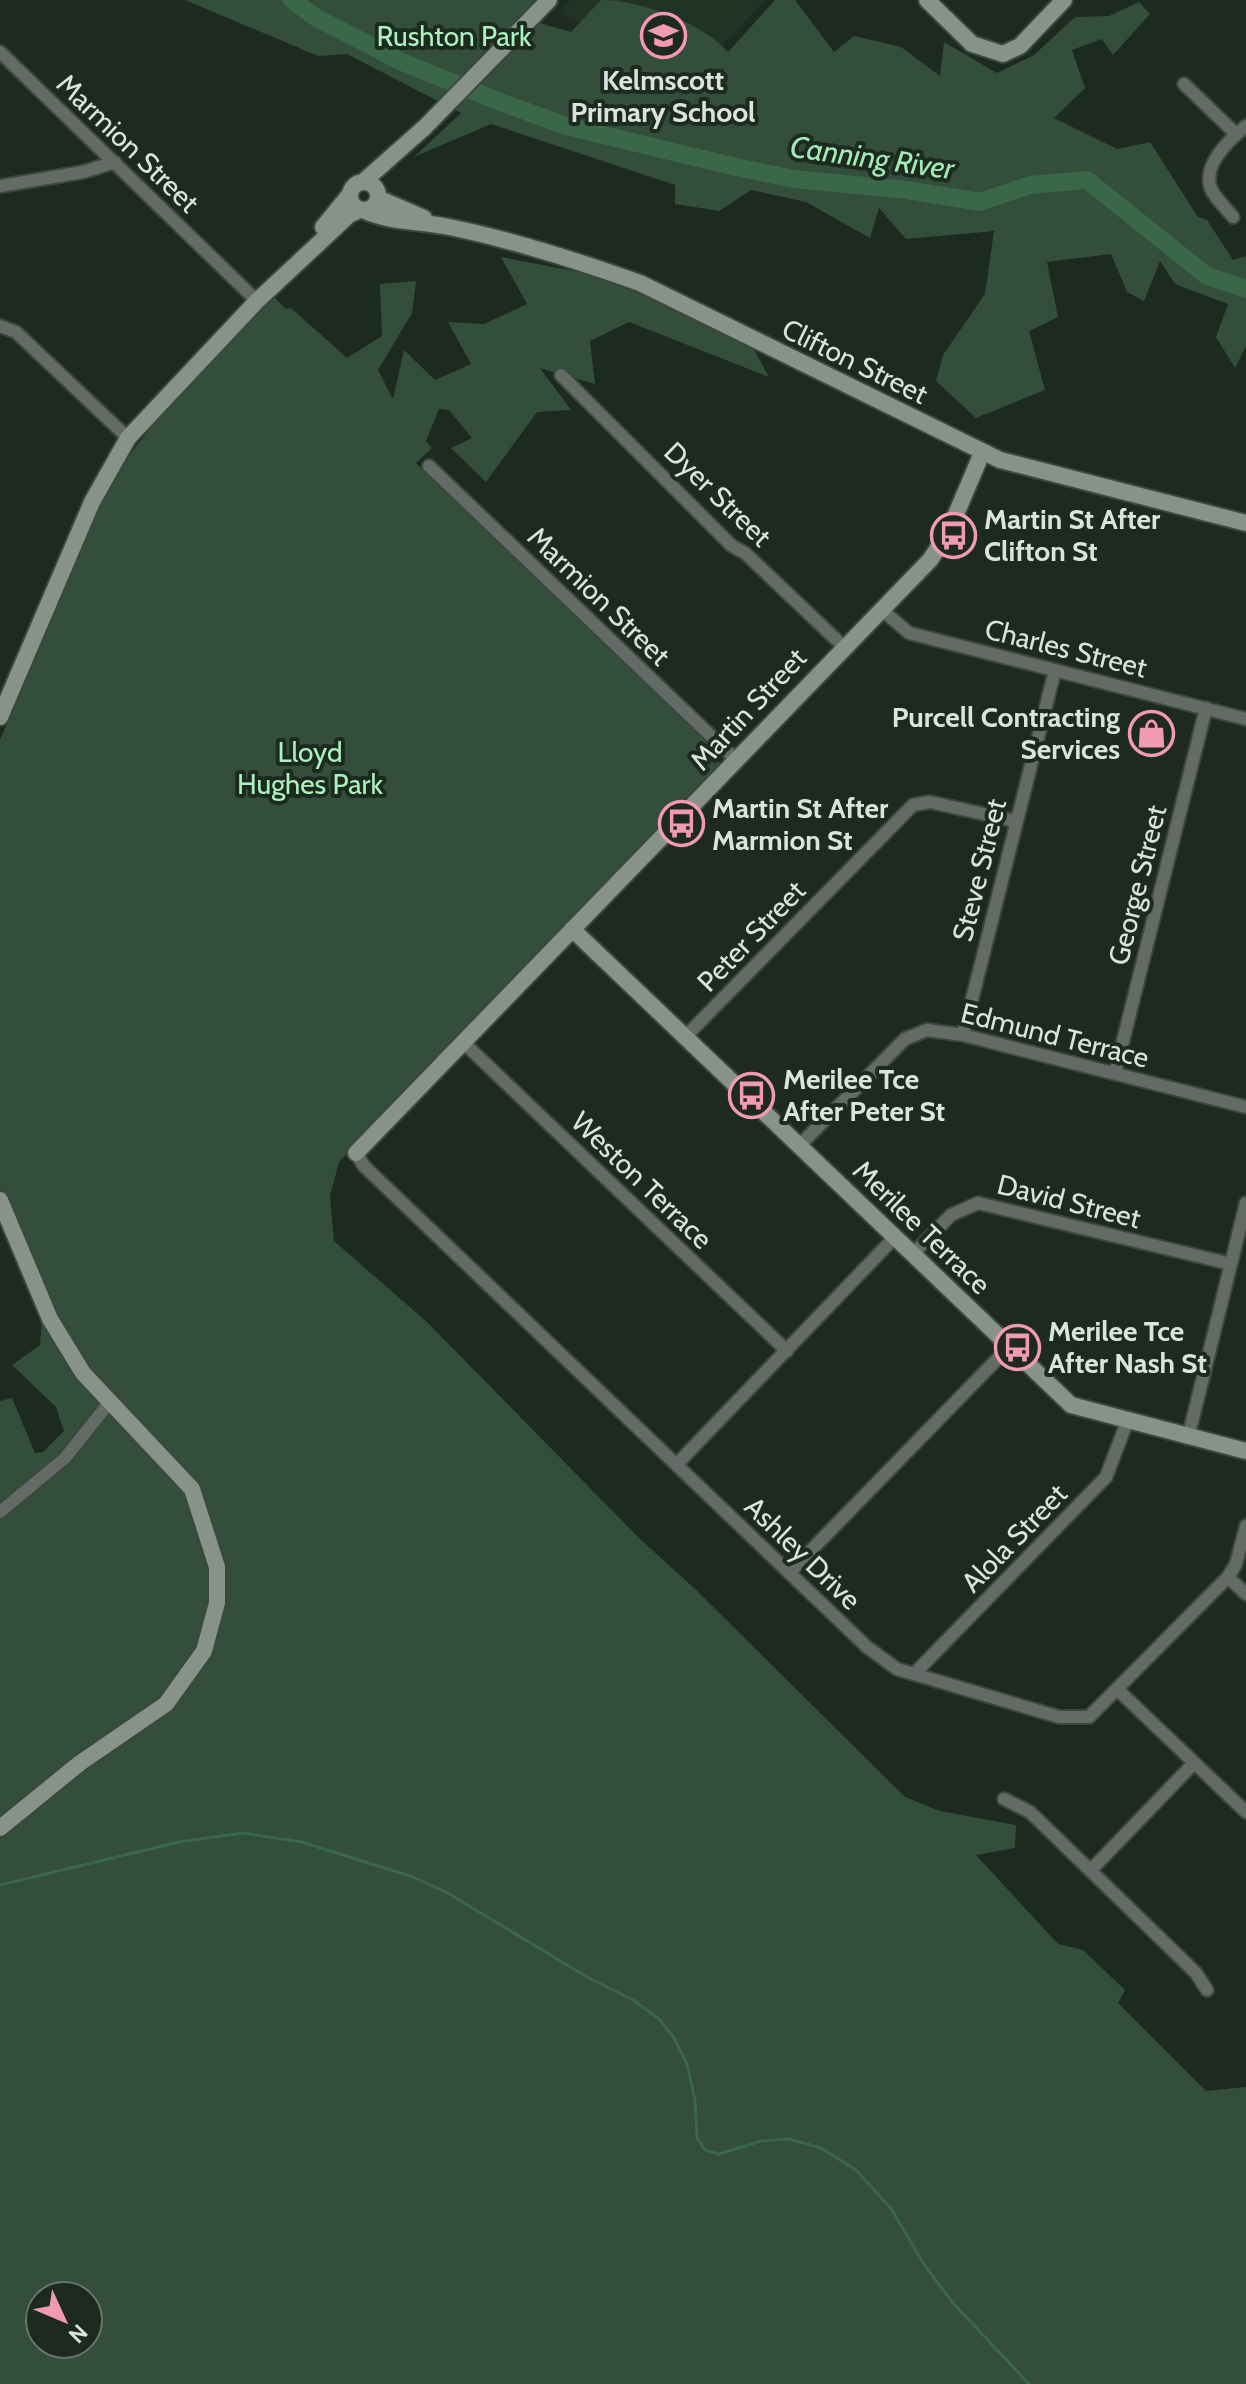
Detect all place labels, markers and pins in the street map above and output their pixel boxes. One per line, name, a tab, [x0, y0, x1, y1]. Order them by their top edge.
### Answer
school or university icon: Kelmscott Primary School	[639, 12, 687, 60]
place label: Kelmscott Primary School	[571, 63, 755, 129]
place label: Martin St After Clifton St	[984, 502, 1161, 568]
bus stop icon: Martin St After Clifton St	[929, 511, 977, 559]
place label: Purcell Contracting Services	[892, 700, 1120, 766]
shop icon: Purcell Contracting Services	[1127, 709, 1175, 757]
place label: Martin St After Marmion St	[712, 791, 889, 857]
bus stop icon: Martin St After Marmion St	[657, 800, 705, 848]
place label: Merilee Tce After Peter St	[783, 1062, 945, 1128]
bus stop icon: Merilee Tce After Peter St	[728, 1071, 776, 1119]
place label: Merilee Tce After Nash St	[1048, 1314, 1207, 1380]
bus stop icon: Merilee Tce After Nash St	[993, 1323, 1041, 1371]

